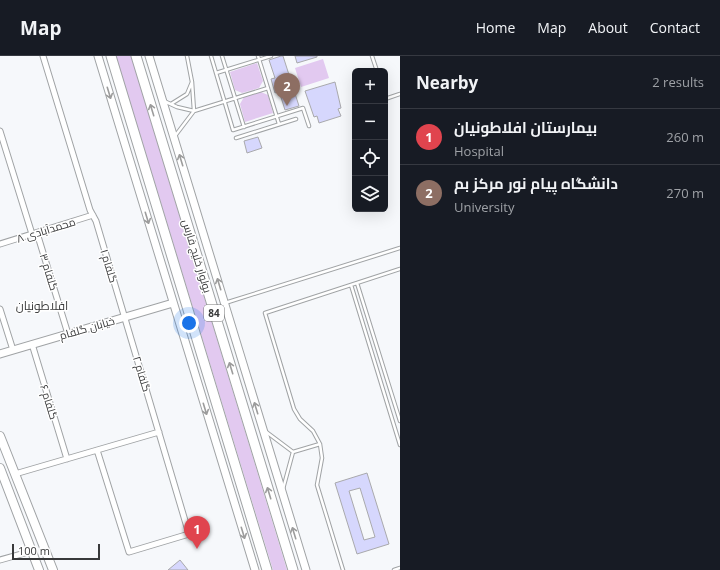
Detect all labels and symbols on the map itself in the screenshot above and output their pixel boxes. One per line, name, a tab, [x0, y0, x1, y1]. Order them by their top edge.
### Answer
pin: 2	[274, 73, 300, 106]
one-way arrow	[106, 87, 113, 100]
one-way arrow	[148, 104, 156, 116]
one-way arrow	[176, 154, 184, 166]
one-way arrow	[144, 211, 151, 224]
street label: محمدآبادی ۸	[14, 213, 77, 246]
street label: بولوار خلیج فارس	[178, 217, 216, 295]
street label: گلفام ۱	[96, 247, 122, 285]
street label: گلفام ۳	[36, 251, 62, 293]
one-way arrow	[214, 278, 222, 290]
district label: افلاطونیان	[16, 297, 68, 314]
road number: 84	[204, 305, 224, 321]
street label: خیابان گلفام	[57, 312, 117, 344]
your location	[179, 313, 199, 333]
street label: گلفام ۲	[129, 354, 155, 394]
one-way arrow	[227, 362, 234, 375]
street label: گلفام ۶	[36, 382, 62, 422]
one-way arrow	[202, 402, 209, 415]
one-way arrow	[252, 402, 259, 415]
one-way arrow	[265, 486, 272, 499]
pin: 1	[184, 516, 210, 549]
one-way arrow	[290, 526, 297, 539]
one-way arrow	[240, 527, 247, 540]
scale bar	[12, 542, 100, 561]

